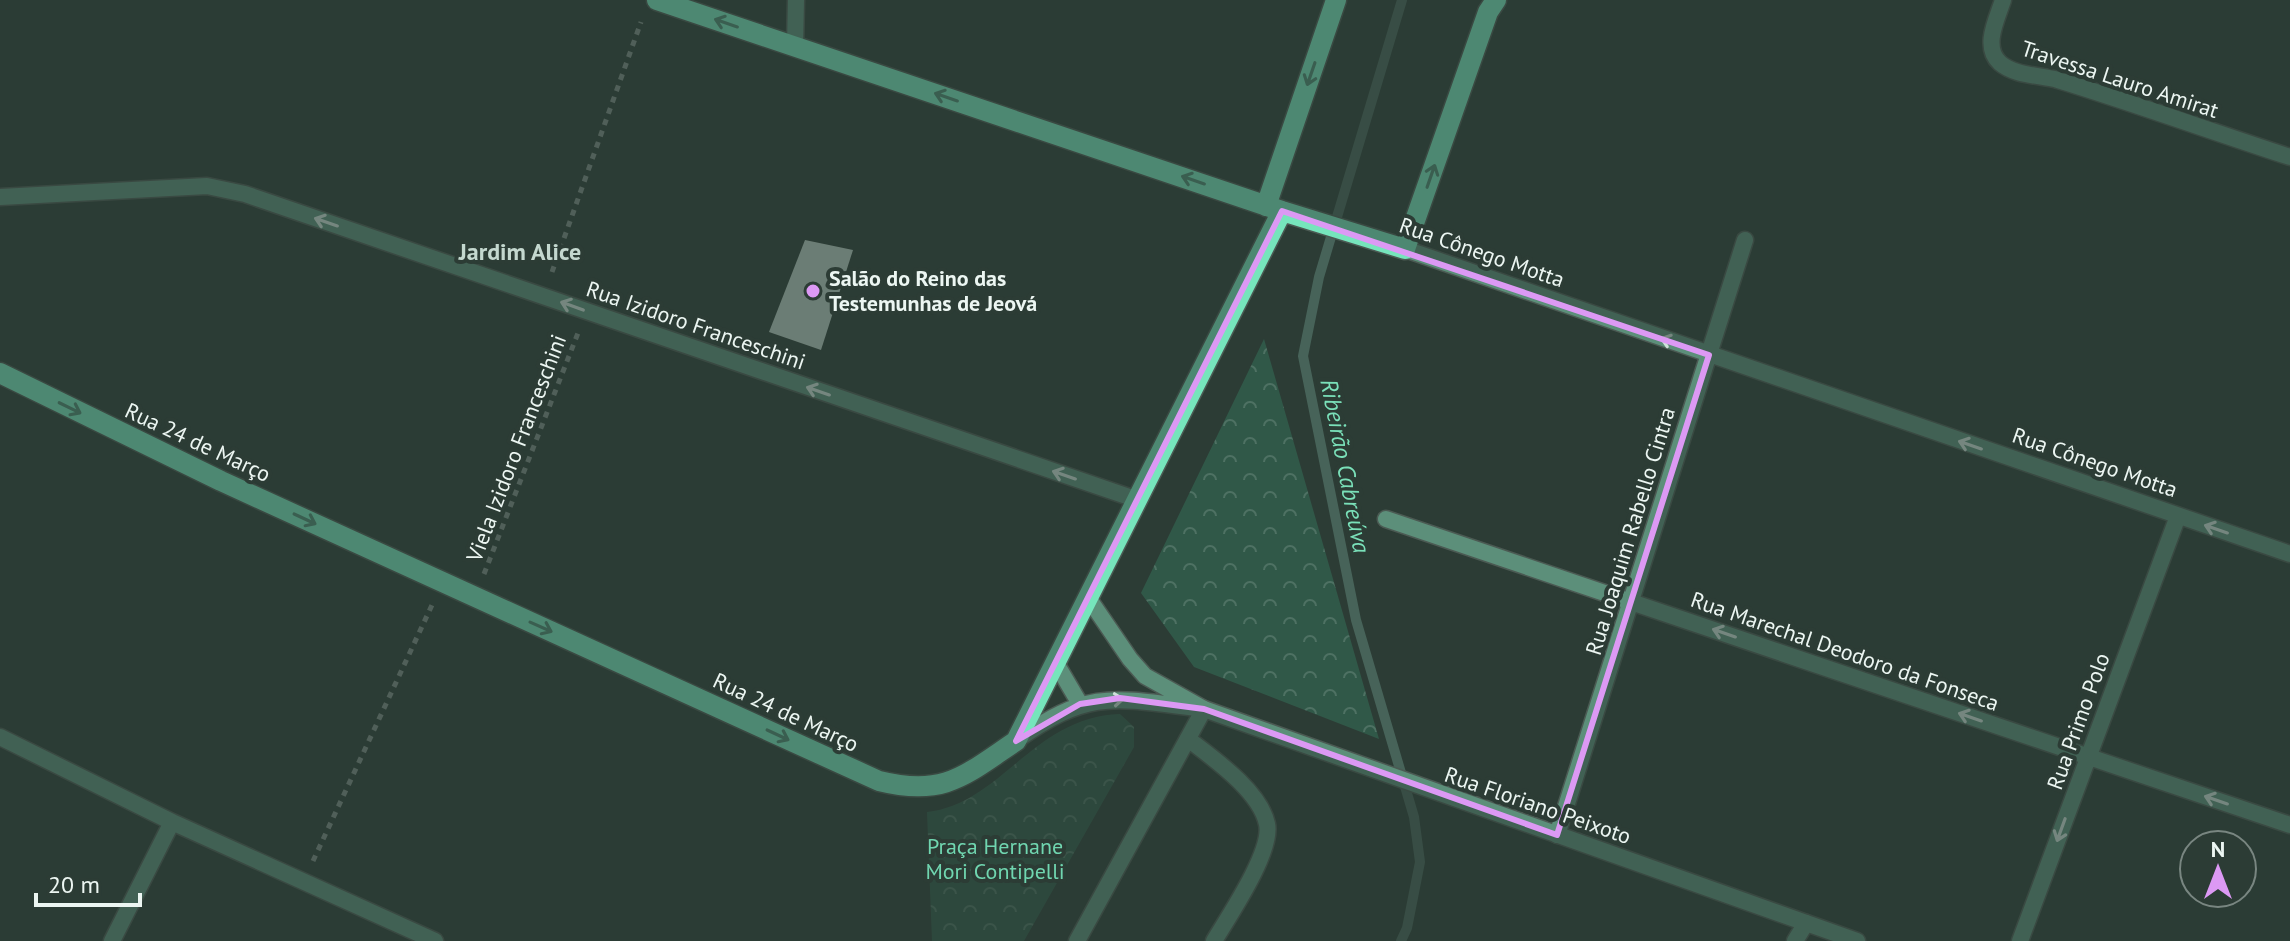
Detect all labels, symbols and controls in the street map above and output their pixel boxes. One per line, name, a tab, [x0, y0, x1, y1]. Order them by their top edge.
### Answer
one-way arrow	[714, 15, 739, 30]
street label: Travessa Lauro Amirat	[2018, 34, 2223, 124]
one-way arrow	[1302, 61, 1317, 86]
one-way arrow	[934, 89, 959, 104]
one-way arrow	[1425, 164, 1440, 189]
one-way arrow	[1180, 172, 1205, 187]
street label: Rua Cônego Motta	[1396, 211, 1568, 293]
one-way arrow	[315, 214, 339, 228]
district label: Jardim Alice	[458, 236, 581, 267]
place label: Salão do Reino das Testemunhas de Jeová	[829, 264, 1037, 317]
street label: Rua Izidoro Franceschini	[583, 274, 809, 376]
marker: Salão do Reino das Testemunhas de Jeová	[804, 282, 822, 300]
one-way arrow	[561, 298, 585, 312]
street label: Viela Izidoro Franceschini	[459, 330, 572, 567]
one-way arrow	[1659, 333, 1684, 348]
water label: Ribeirão Cabreúva	[1313, 376, 1378, 556]
one-way arrow	[806, 382, 831, 397]
street label: Rua 24 de Março	[121, 396, 275, 488]
one-way arrow	[57, 401, 81, 416]
street label: Rua Joaquim Rabello Cintra	[1579, 404, 1681, 658]
street label: Rua Cônego Motta	[2009, 421, 2181, 503]
one-way arrow	[1958, 436, 1983, 451]
one-way arrow	[1053, 467, 1077, 481]
one-way arrow	[292, 512, 316, 527]
one-way arrow	[2204, 521, 2229, 536]
street label: Rua Marechal Deodoro da Fonseca	[1687, 585, 2003, 717]
one-way arrow	[529, 620, 553, 635]
one-way arrow	[1711, 625, 1736, 640]
street label: Rua Primo Polo	[2040, 649, 2116, 793]
street label: Rua 24 de Março	[709, 666, 863, 758]
one-way arrow	[1098, 692, 1125, 707]
one-way arrow	[1958, 708, 1983, 723]
one-way arrow	[766, 728, 790, 743]
street label: Rua Floriano Peixoto	[1441, 760, 1635, 850]
one-way arrow	[2204, 792, 2229, 807]
one-way arrow	[2053, 817, 2067, 842]
north arrow	[2178, 829, 2258, 909]
park label: Praça Hernane Mori Contipelli	[925, 832, 1065, 885]
text: N	[2211, 835, 2225, 863]
scale bar	[36, 857, 140, 907]
text: 20 m	[48, 869, 100, 900]

